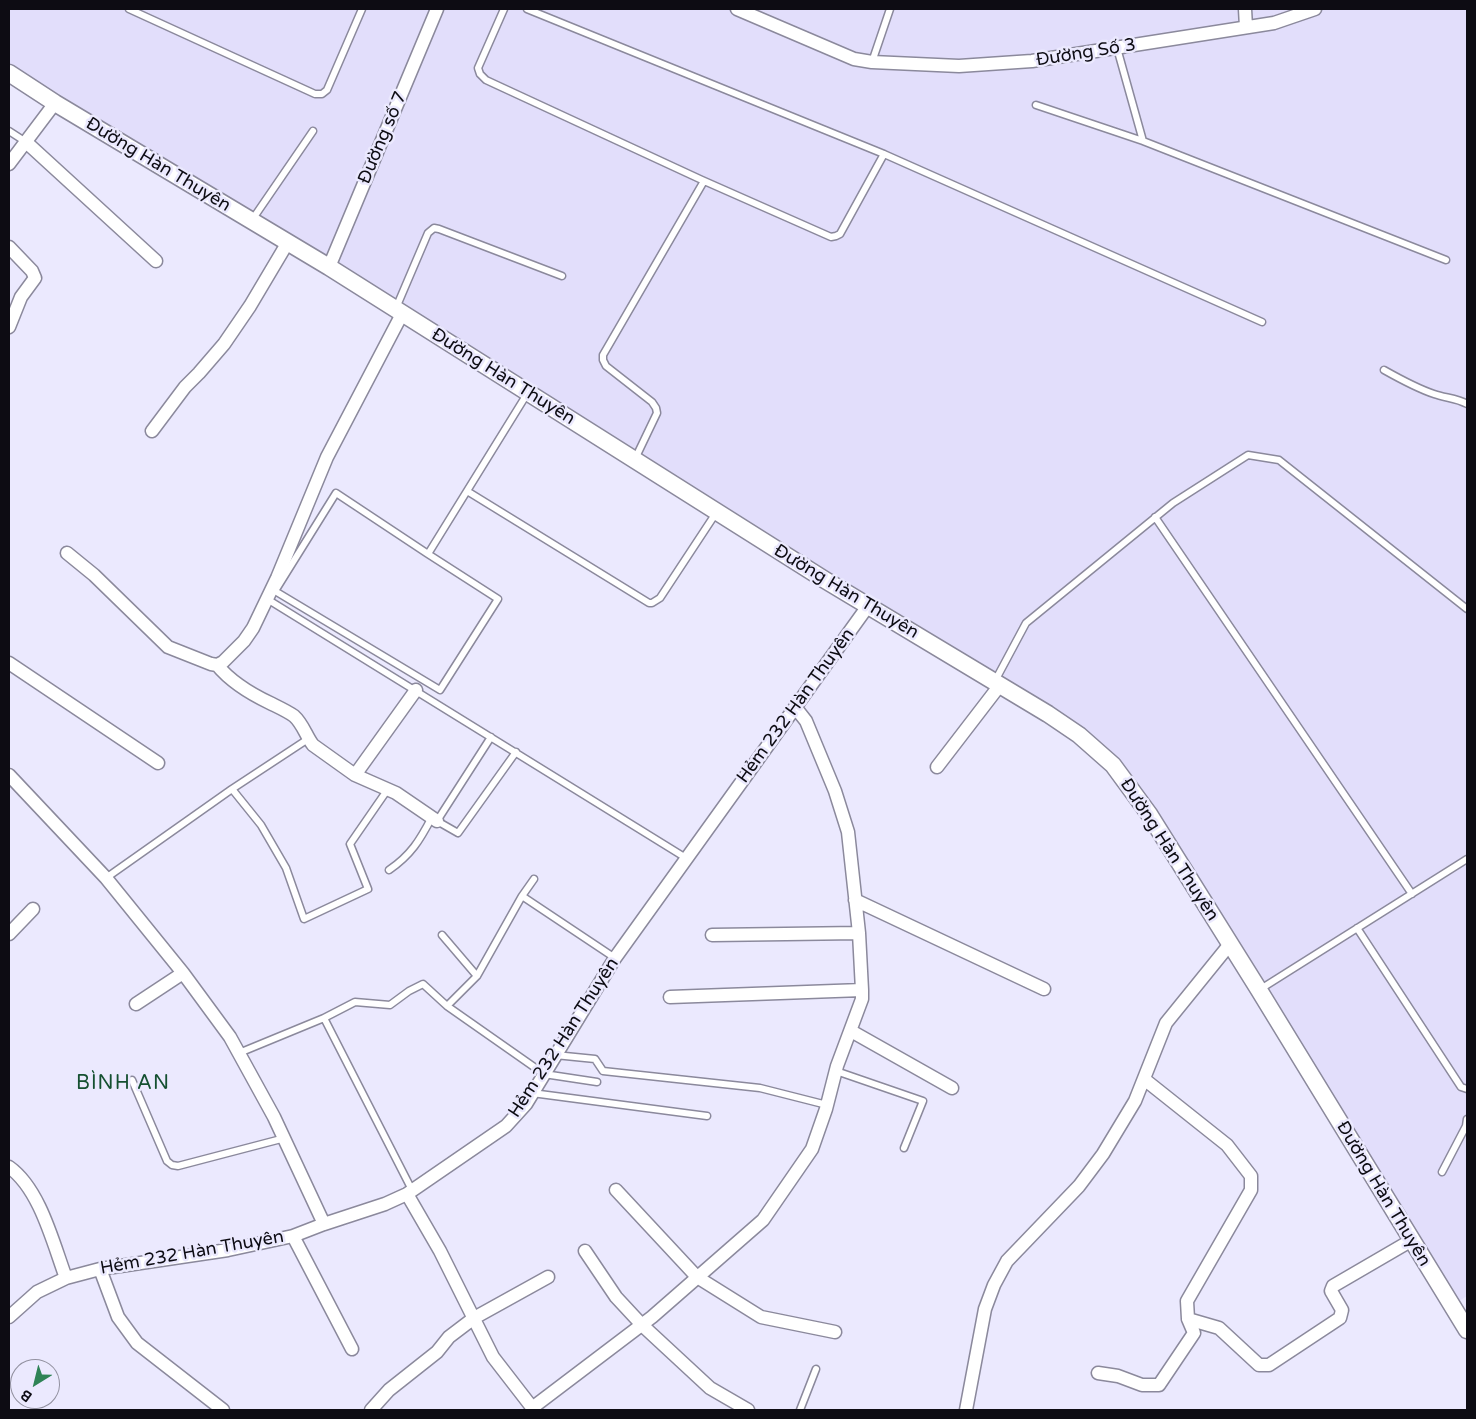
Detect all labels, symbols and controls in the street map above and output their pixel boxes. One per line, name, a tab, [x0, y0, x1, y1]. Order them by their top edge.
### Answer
street label: Đường Số 3	[1035, 34, 1137, 72]
street label: Đường số 7	[354, 89, 412, 187]
street label: Đường Hàn Thuyên	[82, 113, 234, 217]
street label: Đường Hàn Thuyên	[427, 324, 579, 430]
street label: Đường Hàn Thuyên	[770, 540, 922, 644]
street label: Hẻm 232 Hàn Thuyên	[733, 624, 859, 788]
street label: Đường Hàn Thuyên	[1115, 775, 1223, 925]
street label: Hẻm 232 Hàn Thuyên	[504, 954, 624, 1122]
district label: BÌNH AN	[75, 1072, 171, 1096]
street label: Đường Hàn Thuyên	[1331, 1118, 1435, 1270]
street label: Hẻm 232 Hàn Thuyên	[99, 1226, 285, 1280]
north arrow	[10, 1359, 60, 1409]
text: B	[18, 1386, 35, 1405]

